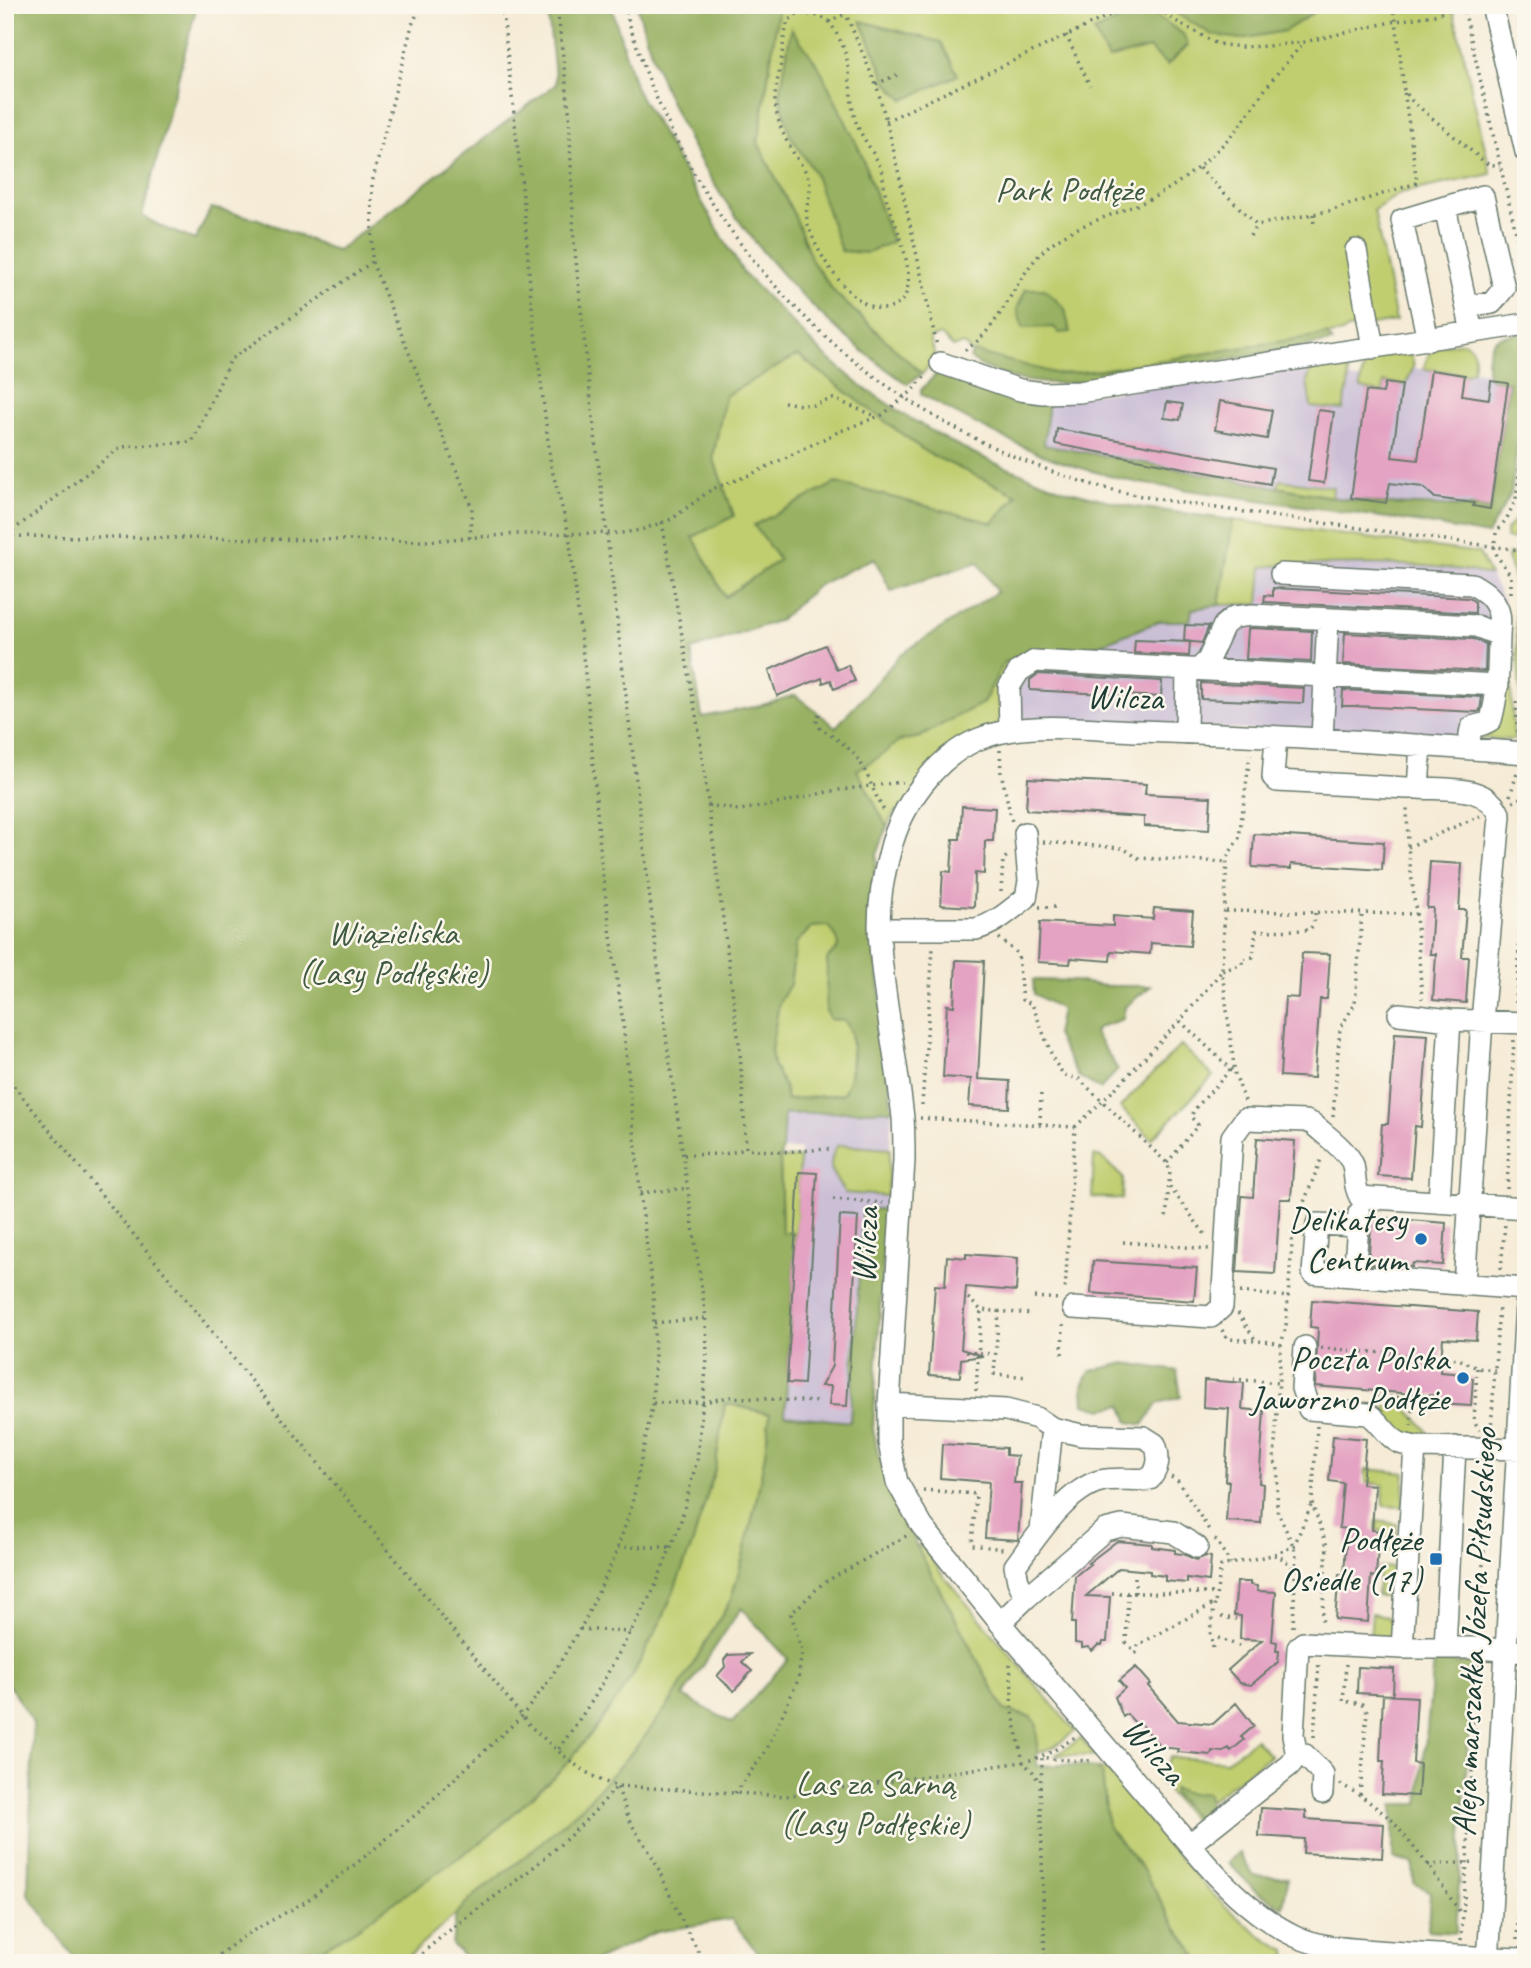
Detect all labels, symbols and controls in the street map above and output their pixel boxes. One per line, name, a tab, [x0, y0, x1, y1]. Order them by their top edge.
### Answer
park label: Park Podłęże	[995, 167, 1145, 212]
street label: Wilcza	[1086, 673, 1166, 721]
park label: Wiązieliska (Lasy Podłęskie)	[298, 910, 490, 995]
place label: Delikatesy Centrum	[1288, 1197, 1410, 1282]
street label: Wilcza	[841, 1204, 890, 1284]
marker: Delikatesy Centrum	[1413, 1231, 1429, 1247]
place label: Poczta Polska Jaworzno Podłęże	[1248, 1336, 1452, 1421]
marker: Poczta Polska Jaworzno Podłęże	[1455, 1370, 1471, 1386]
street label: Aleja marszałka Józefa Piłsudskiego	[1441, 1425, 1507, 1837]
place label: Podłęże Osiedle (17)	[1280, 1517, 1425, 1602]
marker: Podłęże Osiedle (17)	[1428, 1551, 1444, 1567]
street label: Wilcza	[1112, 1708, 1197, 1796]
park label: Las za Sarną (Lasy Podłęskie)	[780, 1761, 972, 1846]

